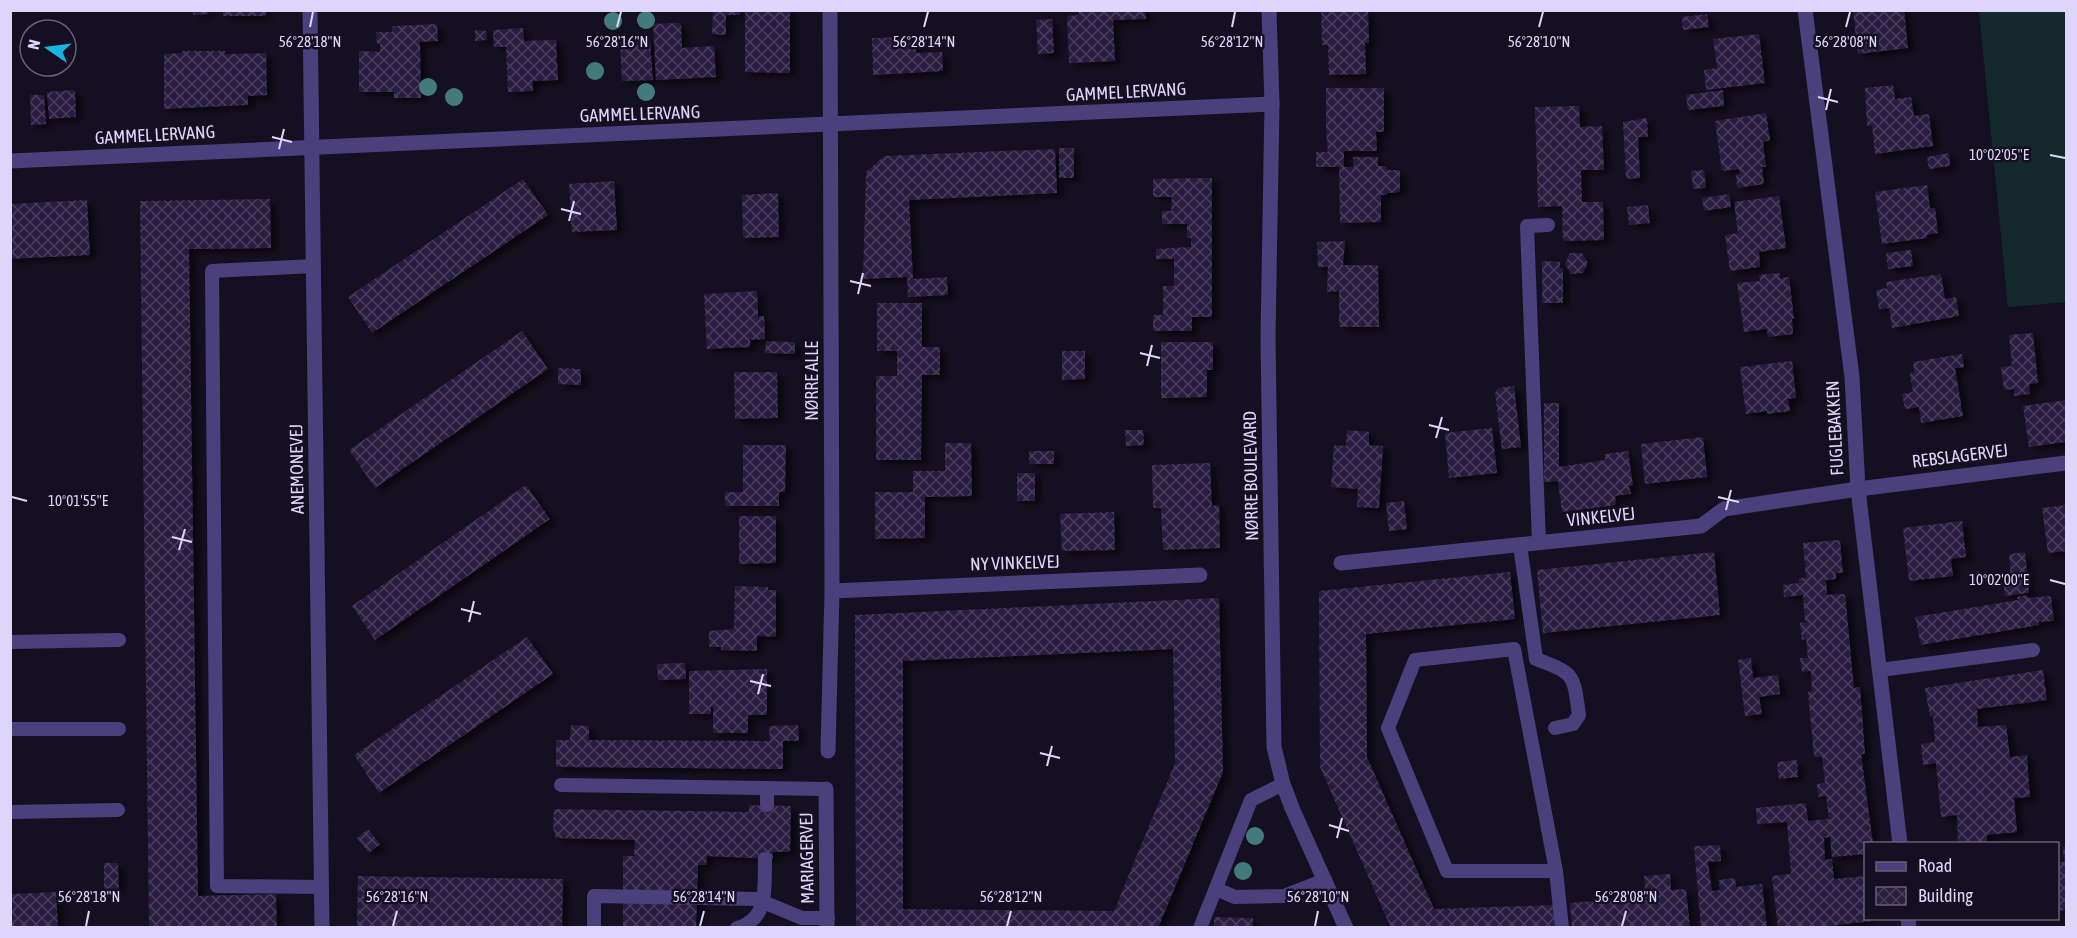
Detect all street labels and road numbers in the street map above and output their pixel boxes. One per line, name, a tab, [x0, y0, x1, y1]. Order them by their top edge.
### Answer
street label: GAMMEL LERVANG	[1065, 78, 1187, 105]
street label: GAMMEL LERVANG	[579, 101, 701, 126]
street label: GAMMEL LERVANG	[94, 121, 216, 148]
street label: NØRRE ALLE	[801, 341, 822, 421]
street label: FUGLEBAKKEN	[1822, 380, 1847, 476]
street label: NØRRE BOULEVARD	[1239, 411, 1262, 541]
street label: ANEMONEVEJ	[285, 424, 308, 514]
street label: REBSLAGERVEJ	[1911, 439, 2009, 472]
street label: VINKELVEJ	[1566, 502, 1636, 531]
street label: NY VINKELVEJ	[970, 550, 1060, 575]
street label: MARIAGERVEJ	[795, 812, 818, 904]

